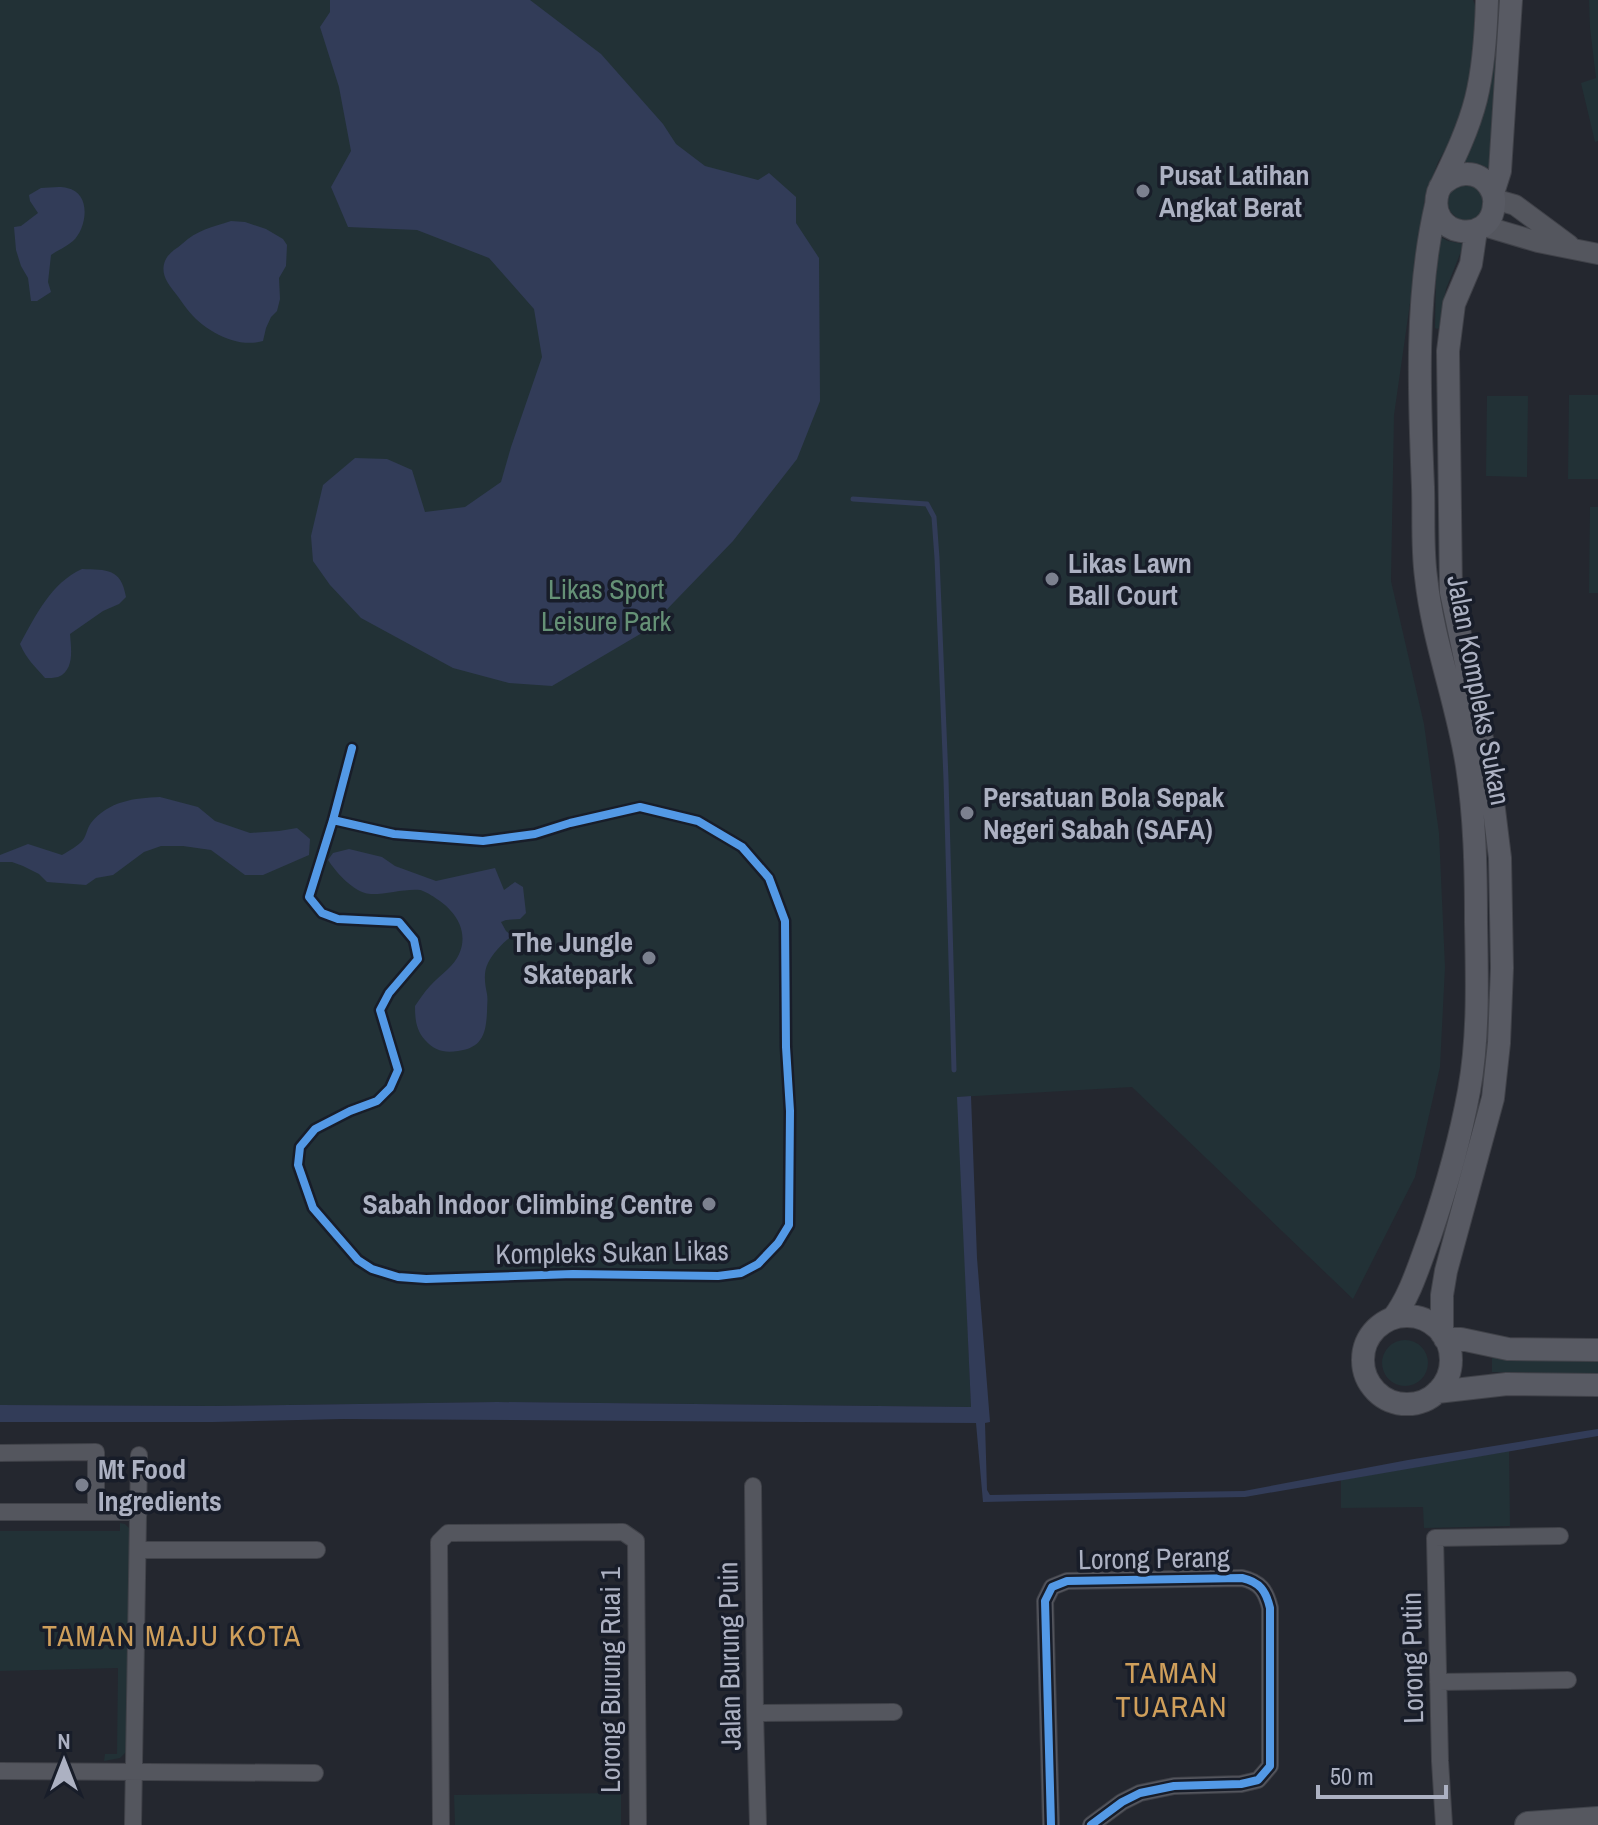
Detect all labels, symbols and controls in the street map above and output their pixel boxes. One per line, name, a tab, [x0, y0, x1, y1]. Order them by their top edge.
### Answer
place label: Pusat Latihan Angkat Berat	[1159, 156, 1310, 226]
marker: Pusat Latihan Angkat Berat	[1134, 182, 1152, 200]
place label: Likas Lawn Ball Court	[1068, 544, 1192, 614]
park label: Likas Sport Leisure Park	[541, 570, 672, 640]
marker: Likas Lawn Ball Court	[1043, 570, 1061, 588]
street label: Jalan Kompleks Sukan	[1438, 572, 1520, 808]
place label: Persatuan Bola Sepak Negeri Sabah (SAFA)	[983, 778, 1224, 848]
marker: Persatuan Bola Sepak Negeri Sabah (SAFA)	[958, 804, 976, 822]
place label: The Jungle Skatepark	[512, 923, 633, 993]
marker: The Jungle Skatepark	[640, 949, 658, 967]
place label: Sabah Indoor Climbing Centre	[363, 1185, 693, 1223]
marker: Sabah Indoor Climbing Centre	[700, 1195, 718, 1213]
street label: Kompleks Sukan Likas	[495, 1231, 729, 1273]
place label: Mt Food Ingredients	[98, 1450, 222, 1520]
marker: Mt Food Ingredients	[73, 1476, 91, 1494]
street label: Lorong Perang	[1078, 1538, 1230, 1578]
street label: Jalan Burung Puin	[708, 1561, 750, 1751]
street label: Lorong Burung Ruai 1	[591, 1567, 629, 1793]
street label: Lorong Putin	[1392, 1592, 1432, 1724]
district label: TAMAN MAJU KOTA	[42, 1615, 302, 1655]
district label: TAMAN TUARAN	[1115, 1652, 1229, 1726]
north arrow	[24, 1721, 104, 1801]
text: N	[57, 1726, 71, 1756]
scale bar	[1318, 1749, 1446, 1799]
text: 50 m	[1330, 1760, 1374, 1792]

